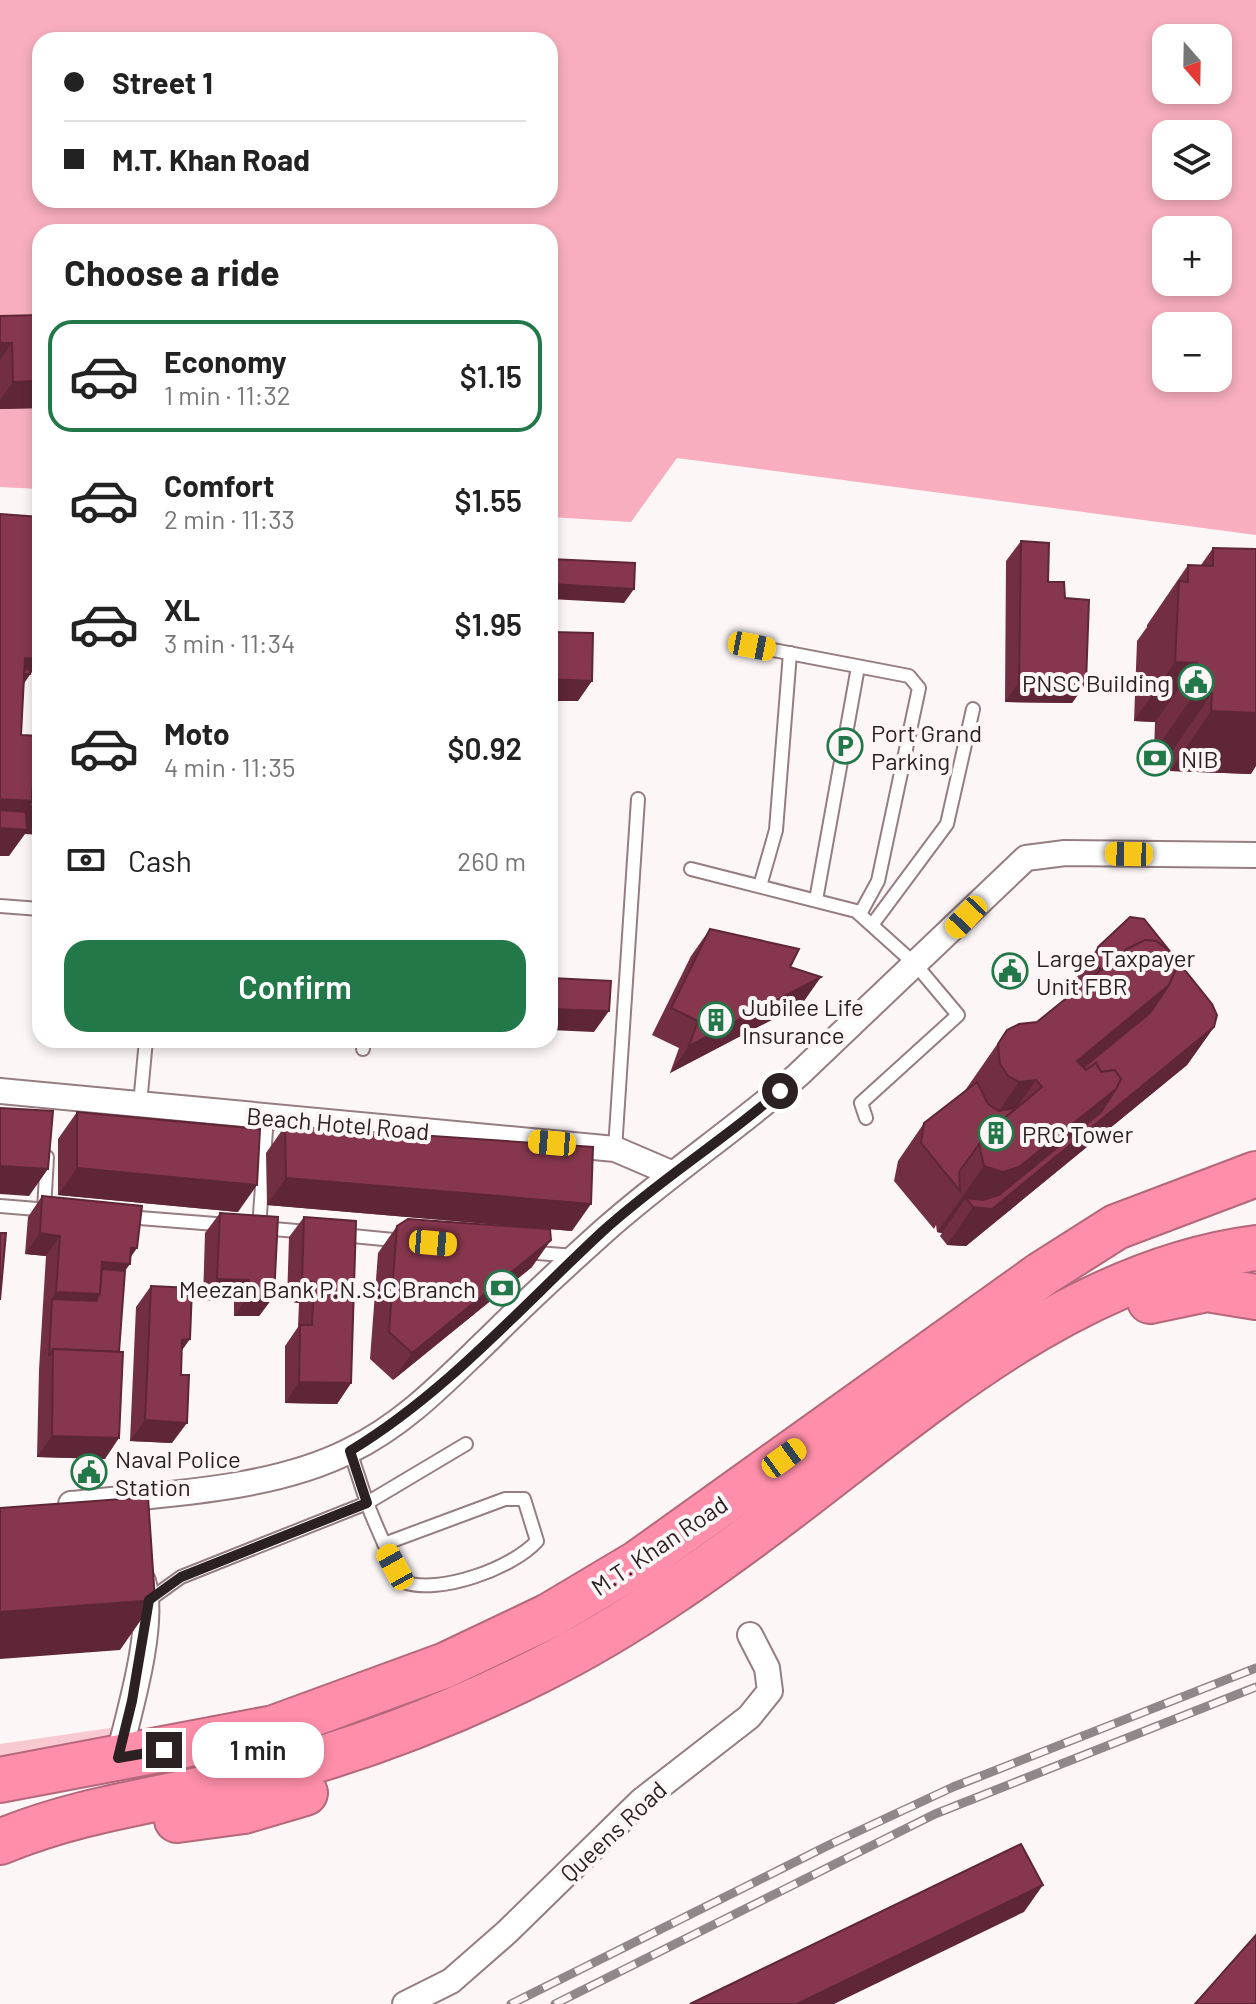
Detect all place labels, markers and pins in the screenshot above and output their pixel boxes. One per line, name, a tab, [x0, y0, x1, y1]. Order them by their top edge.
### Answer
public building icon: PNSC Building	[1177, 663, 1215, 701]
place label: PNSC Building	[1022, 668, 1170, 697]
place label: Port Grand Parking	[871, 718, 982, 775]
parking icon: Port Grand Parking	[826, 727, 864, 765]
bank icon: NIB	[1136, 739, 1174, 777]
place label: NIB	[1181, 744, 1219, 773]
place label: Large Taxpayer Unit FBR	[1036, 943, 1196, 1000]
public building icon: Large Taxpayer Unit FBR	[991, 952, 1029, 990]
place label: Jubilee Life Insurance	[742, 992, 864, 1049]
building icon: Jubilee Life Insurance	[697, 1001, 735, 1039]
building icon: PRC Tower	[977, 1114, 1015, 1152]
place label: PRC Tower	[1022, 1119, 1134, 1148]
bank icon: Meezan Bank P.N.S.C Branch	[483, 1269, 521, 1307]
place label: Meezan Bank P.N.S.C Branch	[179, 1274, 476, 1303]
place label: Naval Police Station	[115, 1444, 241, 1501]
public building icon: Naval Police Station	[70, 1453, 108, 1491]

